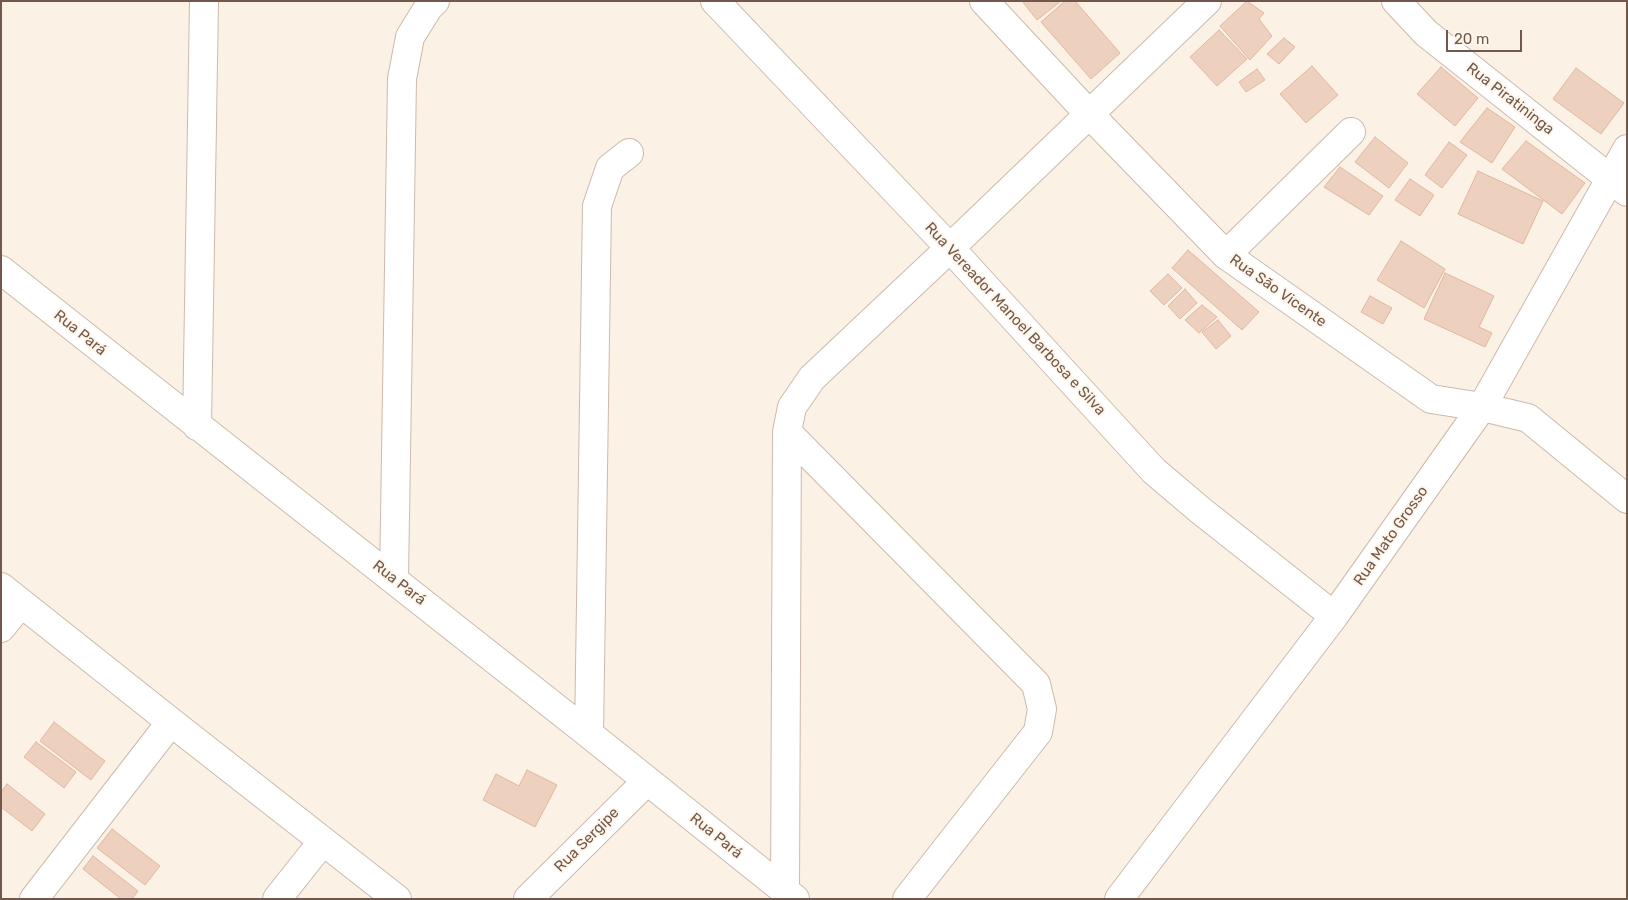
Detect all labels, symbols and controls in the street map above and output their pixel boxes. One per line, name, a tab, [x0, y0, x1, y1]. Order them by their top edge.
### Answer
scale bar	[1448, 20, 1524, 52]
text: 20 m	[1454, 30, 1489, 48]
street label: Rua Piratininga	[1463, 59, 1557, 139]
street label: Rua Vereador Manoel Barbosa e Silva	[921, 219, 1109, 419]
street label: Rua São Vicente	[1226, 251, 1330, 331]
street label: Rua Pará	[50, 306, 110, 360]
street label: Rua Mato Grosso	[1350, 483, 1432, 589]
street label: Rua Pará	[369, 557, 429, 609]
street label: Rua Sergipe	[551, 804, 623, 876]
street label: Rua Pará	[686, 809, 746, 863]

